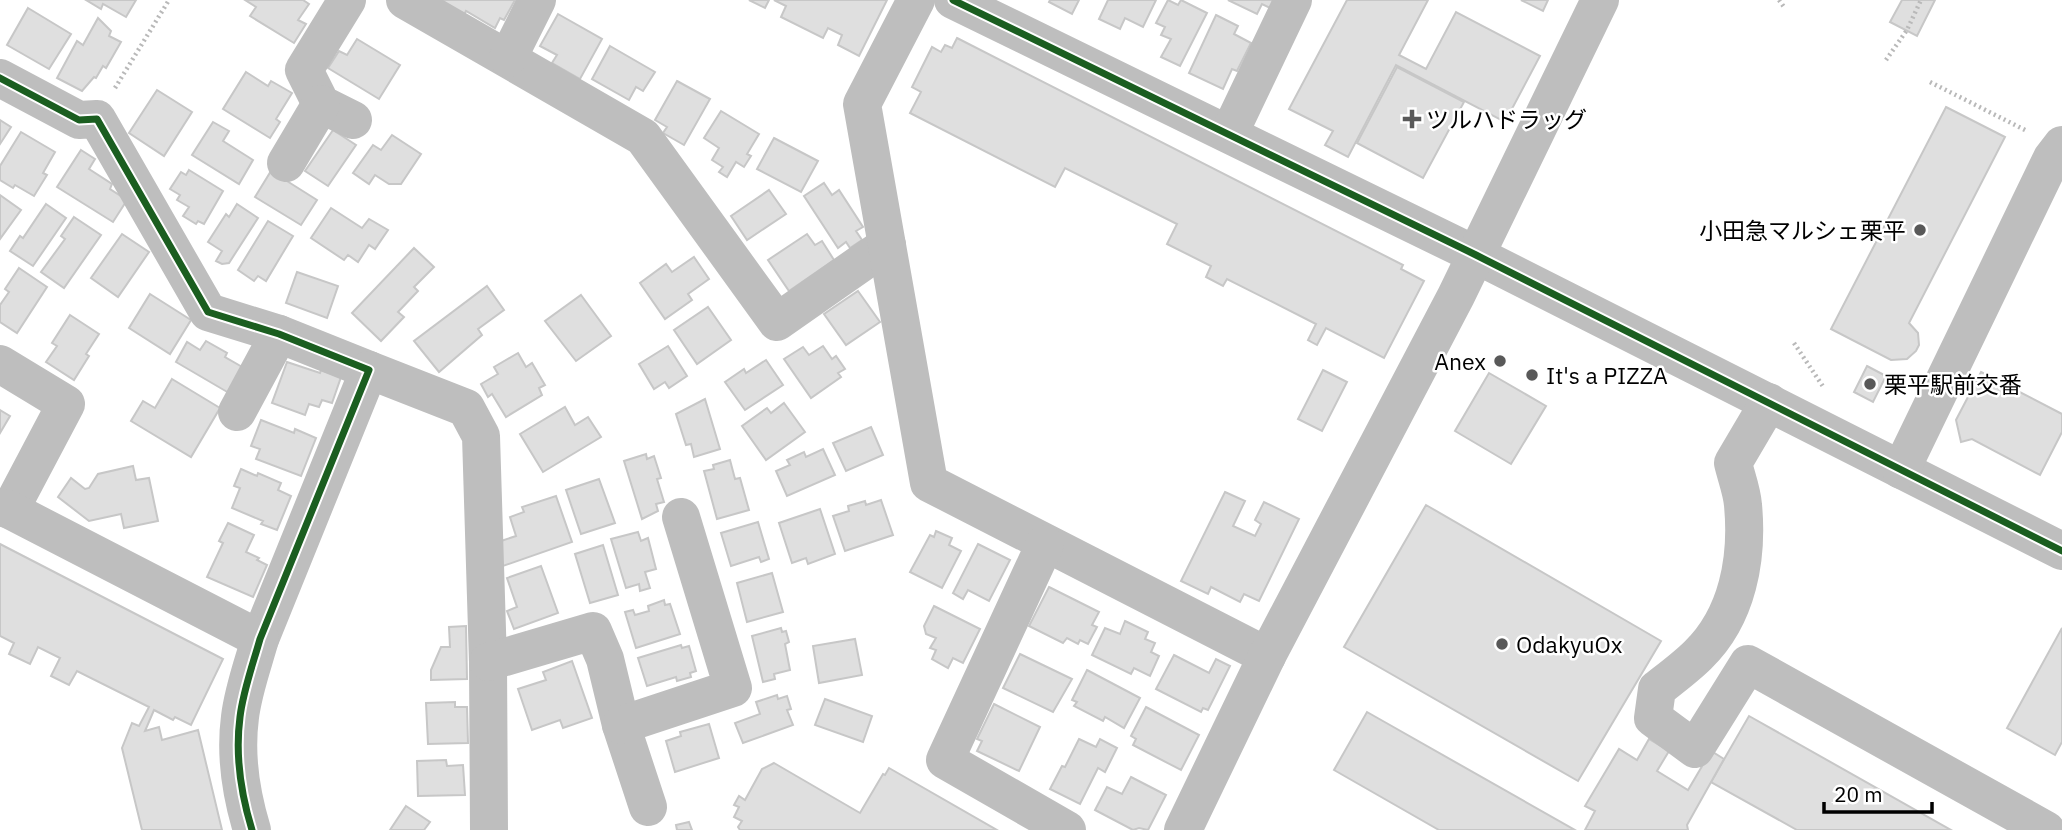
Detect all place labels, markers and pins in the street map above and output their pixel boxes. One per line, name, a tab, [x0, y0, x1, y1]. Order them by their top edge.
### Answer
place label: ツルハドラッグ	[1426, 104, 1587, 134]
marker: ツルハドラッグ	[1404, 111, 1420, 127]
place label: 小田急マルシェ栗平	[1699, 215, 1906, 245]
marker: 小田急マルシェ栗平	[1912, 222, 1928, 238]
place label: Anex	[1434, 346, 1486, 376]
marker: Anex	[1492, 353, 1508, 369]
place label: It's a PIZZA	[1546, 360, 1668, 390]
marker: It's a PIZZA	[1524, 367, 1540, 383]
place label: 栗平駅前交番	[1884, 369, 2022, 399]
marker: 栗平駅前交番	[1862, 376, 1878, 392]
place label: OdakyuOx	[1516, 629, 1623, 659]
marker: OdakyuOx	[1494, 636, 1510, 652]

